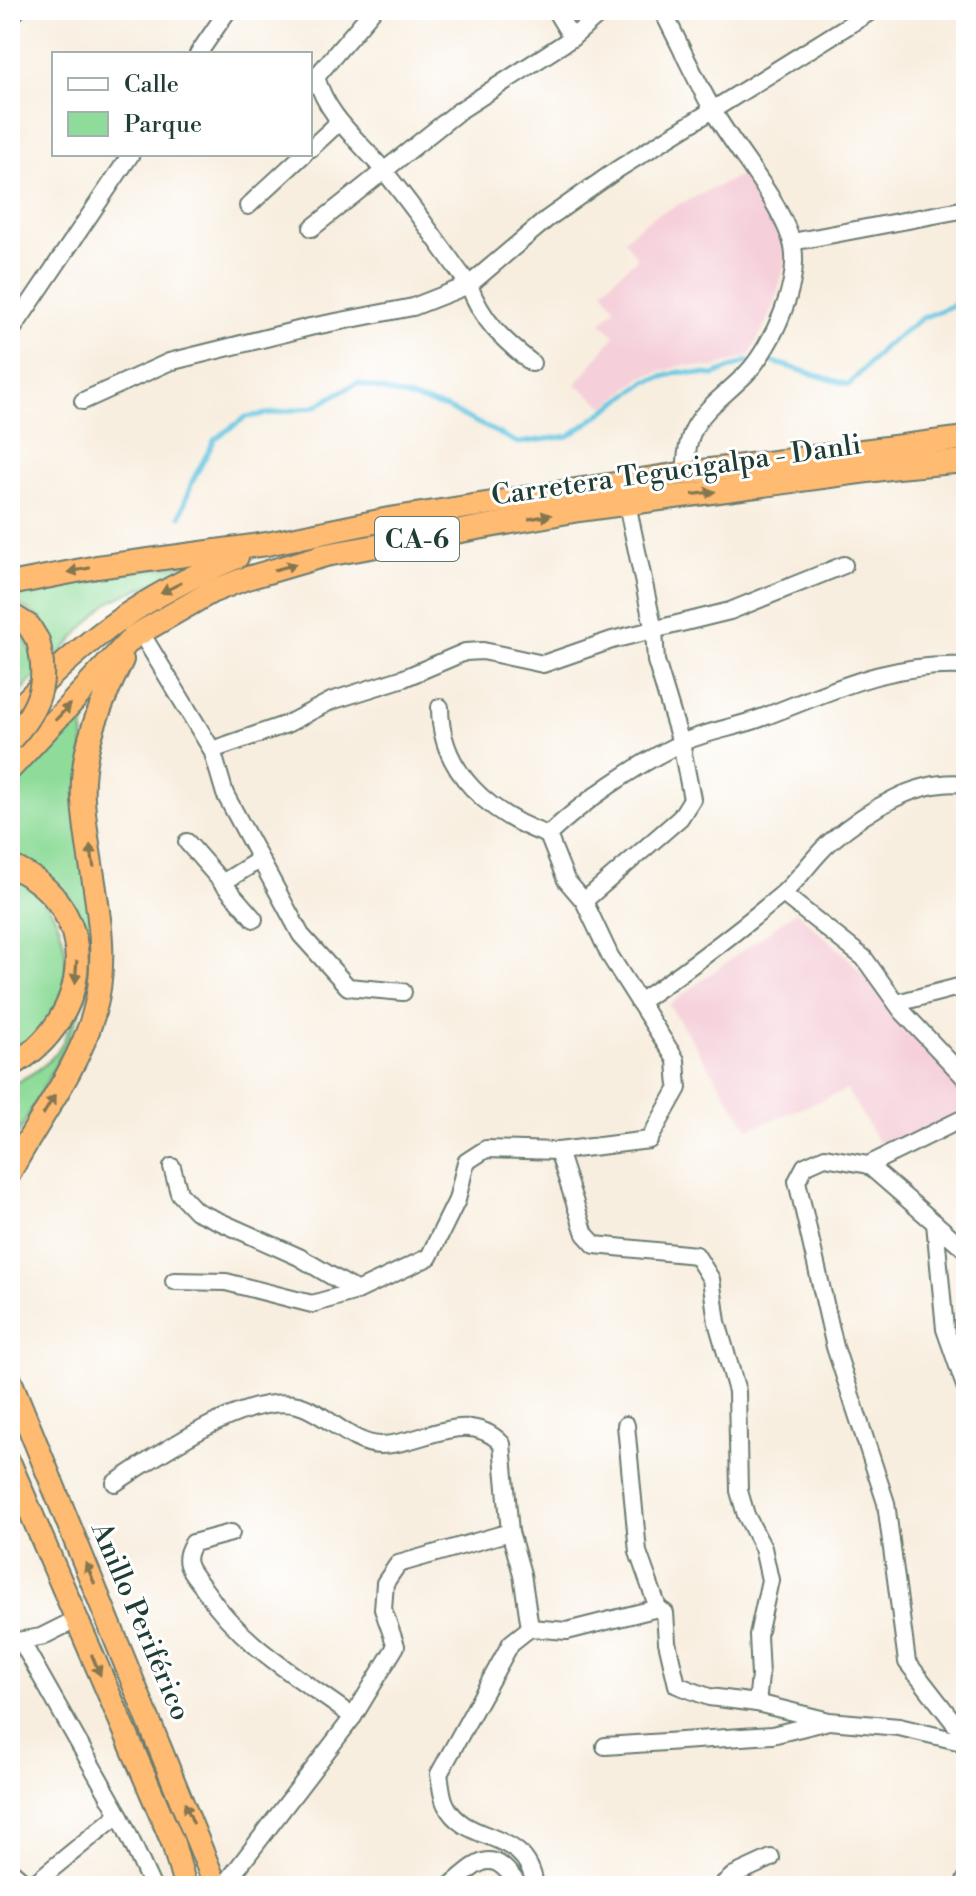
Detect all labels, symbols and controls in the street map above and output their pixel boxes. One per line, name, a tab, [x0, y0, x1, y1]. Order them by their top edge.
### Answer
legend	[52, 52, 312, 156]
text: Calle	[124, 70, 179, 100]
text: Parque	[124, 110, 202, 140]
street label: Carretera Tegucigalpa - Danli	[489, 427, 863, 514]
one-way arrow	[692, 486, 717, 499]
one-way arrow	[528, 511, 553, 523]
road number: CA-6	[375, 517, 459, 561]
one-way arrow	[273, 560, 297, 573]
one-way arrow	[66, 564, 91, 577]
one-way arrow	[159, 581, 182, 594]
one-way arrow	[54, 703, 72, 722]
one-way arrow	[85, 844, 98, 869]
one-way arrow	[69, 959, 82, 984]
one-way arrow	[42, 1094, 56, 1116]
street label: Anillo Periférico	[83, 1516, 198, 1726]
one-way arrow	[83, 1561, 96, 1585]
one-way arrow	[90, 1653, 103, 1676]
one-way arrow	[183, 1801, 196, 1825]

